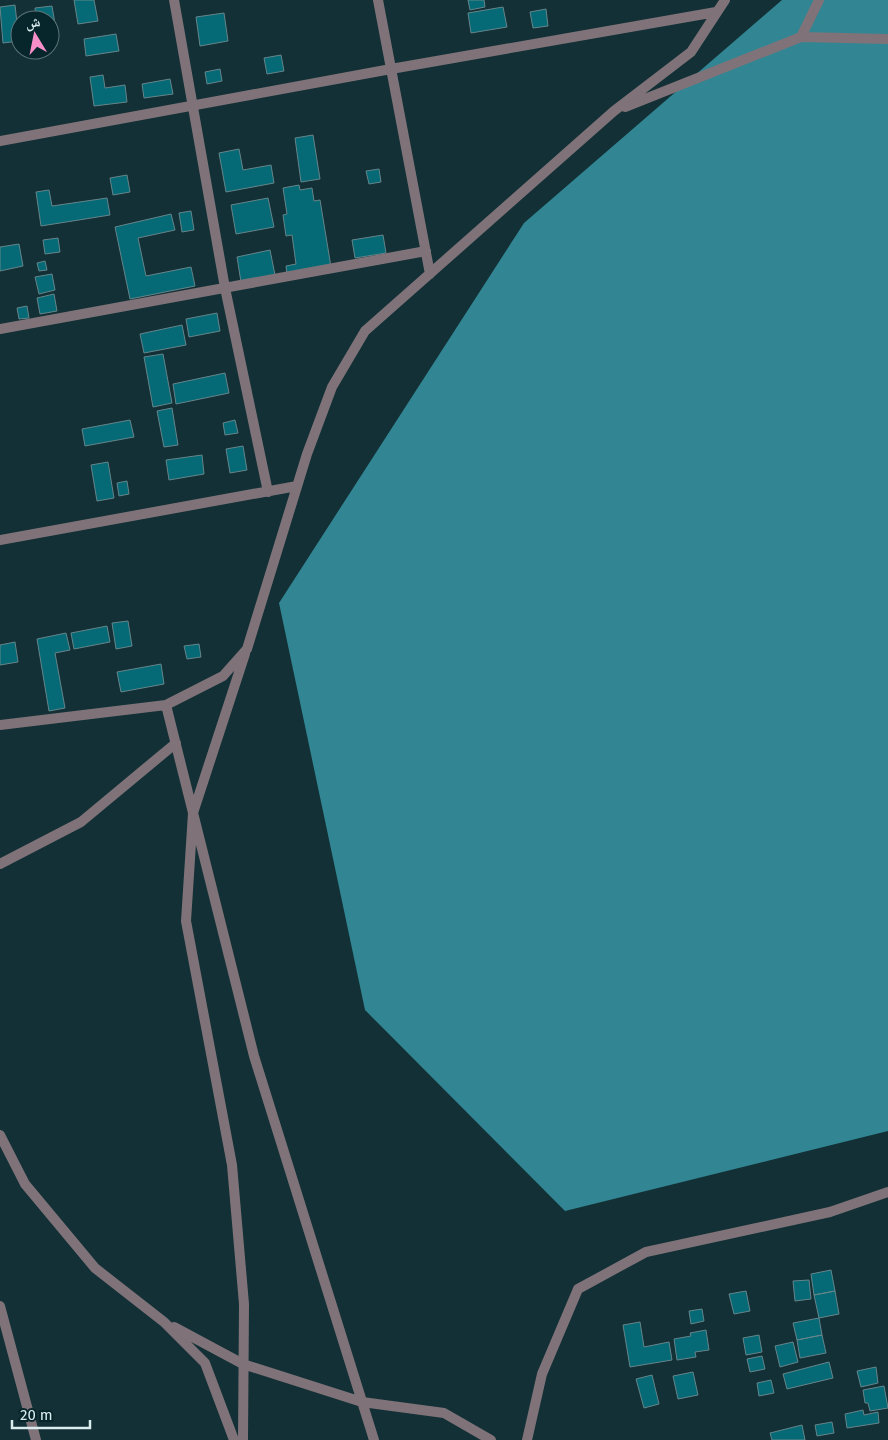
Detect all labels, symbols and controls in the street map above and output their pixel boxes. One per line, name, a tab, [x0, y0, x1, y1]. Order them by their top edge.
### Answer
north arrow	[10, 10, 60, 60]
text: ش	[24, 13, 42, 32]
scale bar	[12, 1398, 90, 1430]
text: 20 m	[20, 1406, 53, 1424]

